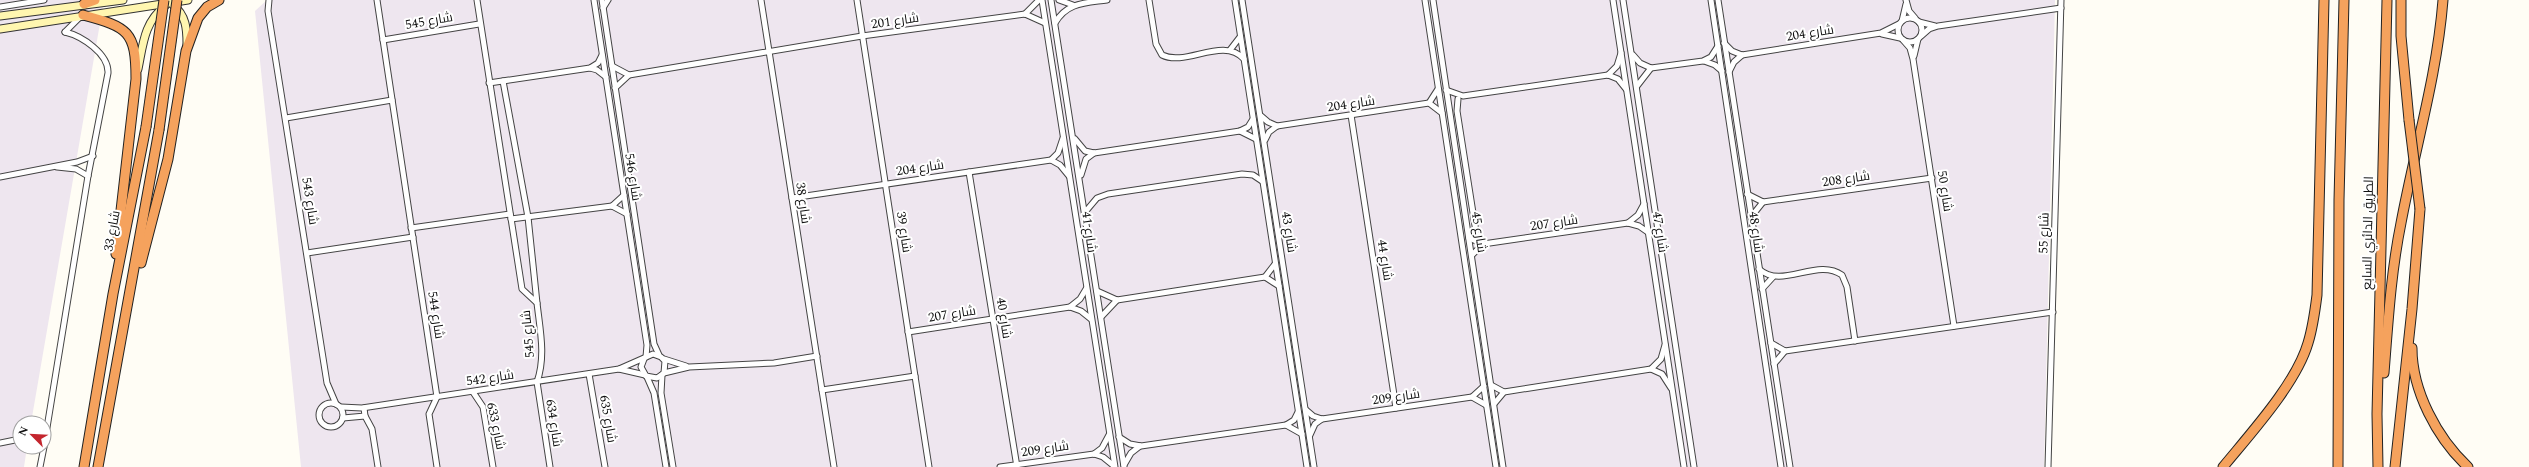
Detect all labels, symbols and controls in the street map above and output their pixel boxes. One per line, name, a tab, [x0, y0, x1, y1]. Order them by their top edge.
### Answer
street label: شارع 545	[404, 7, 454, 35]
street label: شارع 201	[870, 8, 920, 34]
street label: شارع 204	[1785, 19, 1835, 47]
street label: شارع 204	[1326, 91, 1376, 117]
street label: شارع 546	[619, 152, 647, 202]
street label: شارع 204	[895, 155, 945, 181]
street label: شارع 208	[1821, 166, 1871, 192]
street label: شارع 50	[1932, 169, 1958, 213]
street label: شارع 543	[296, 176, 324, 226]
street label: الطريق الدائري السابع	[2357, 176, 2379, 290]
street label: شارع 38	[790, 181, 816, 225]
street label: شارع 33	[98, 209, 126, 253]
street label: شارع 39	[891, 210, 917, 254]
street label: شارع 41	[1076, 210, 1102, 254]
street label: شارع 43	[1276, 210, 1302, 254]
street label: شارع 45	[1466, 210, 1492, 254]
street label: شارع 207	[1529, 210, 1579, 236]
street label: شارع 47	[1647, 210, 1673, 254]
street label: شارع 48	[1743, 210, 1769, 254]
street label: شارع 55	[2033, 212, 2055, 254]
street label: شارع 44	[1372, 238, 1398, 282]
street label: شارع 544	[422, 290, 450, 340]
street label: شارع 40	[991, 296, 1017, 340]
street label: شارع 207	[927, 300, 977, 328]
street label: شارع 545	[516, 309, 540, 359]
street label: شارع 542	[465, 365, 515, 391]
street label: شارع 209	[1371, 384, 1421, 410]
street label: شارع 635	[594, 394, 622, 444]
street label: شارع 634	[540, 398, 568, 448]
street label: شارع 633	[481, 400, 511, 452]
north arrow	[12, 415, 52, 455]
text: N	[14, 424, 33, 439]
street label: شارع 209	[1020, 436, 1070, 462]

